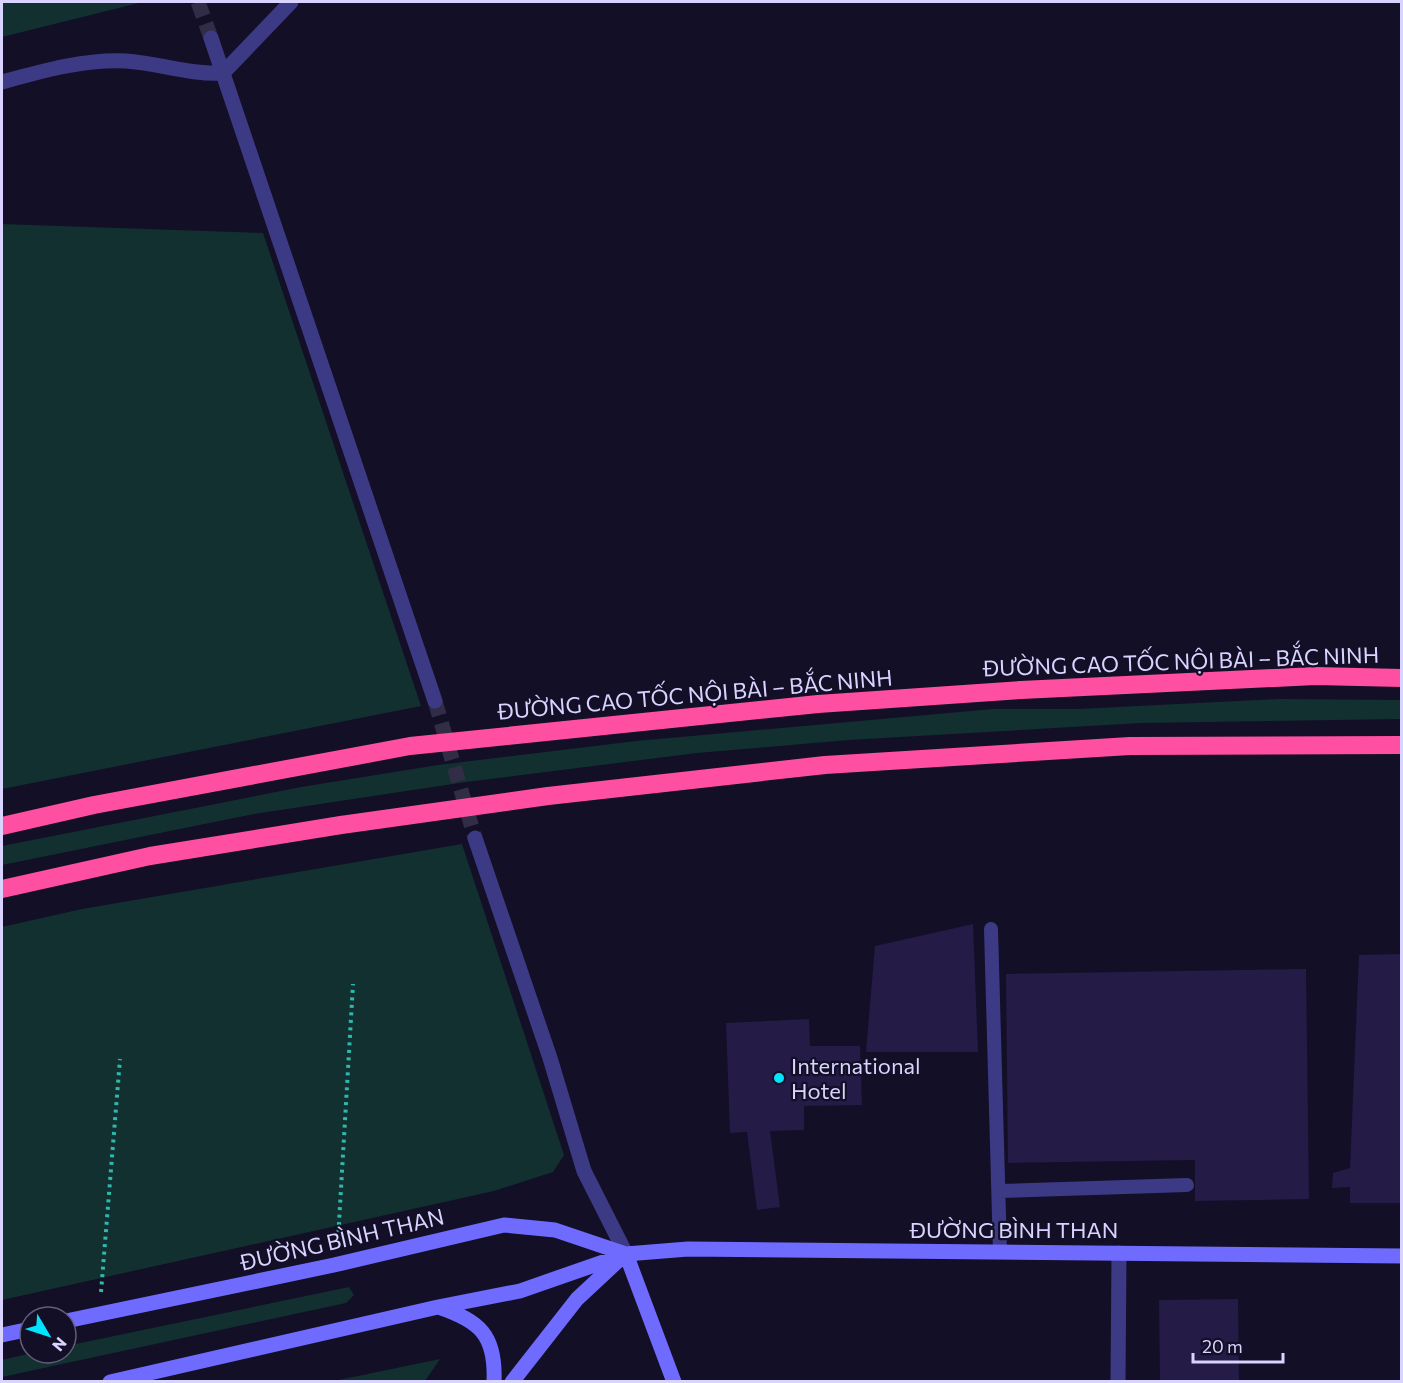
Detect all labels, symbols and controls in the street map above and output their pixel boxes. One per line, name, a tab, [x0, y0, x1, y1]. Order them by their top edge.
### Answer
street label: ĐƯỜNG CAO TỐC NỘI BÀI – BẮC NINH	[981, 638, 1380, 681]
street label: ĐƯỜNG CAO TỐC NỘI BÀI – BẮC NINH	[495, 660, 894, 725]
place label: International Hotel	[791, 1052, 921, 1104]
marker: International Hotel	[772, 1071, 786, 1085]
street label: ĐƯỜNG BÌNH THAN	[236, 1202, 447, 1276]
street label: ĐƯỜNG BÌNH THAN	[909, 1216, 1118, 1243]
north arrow	[18, 1305, 78, 1365]
scale bar	[1193, 1326, 1283, 1364]
text: N	[49, 1334, 71, 1355]
text: 20 m	[1202, 1335, 1243, 1357]

